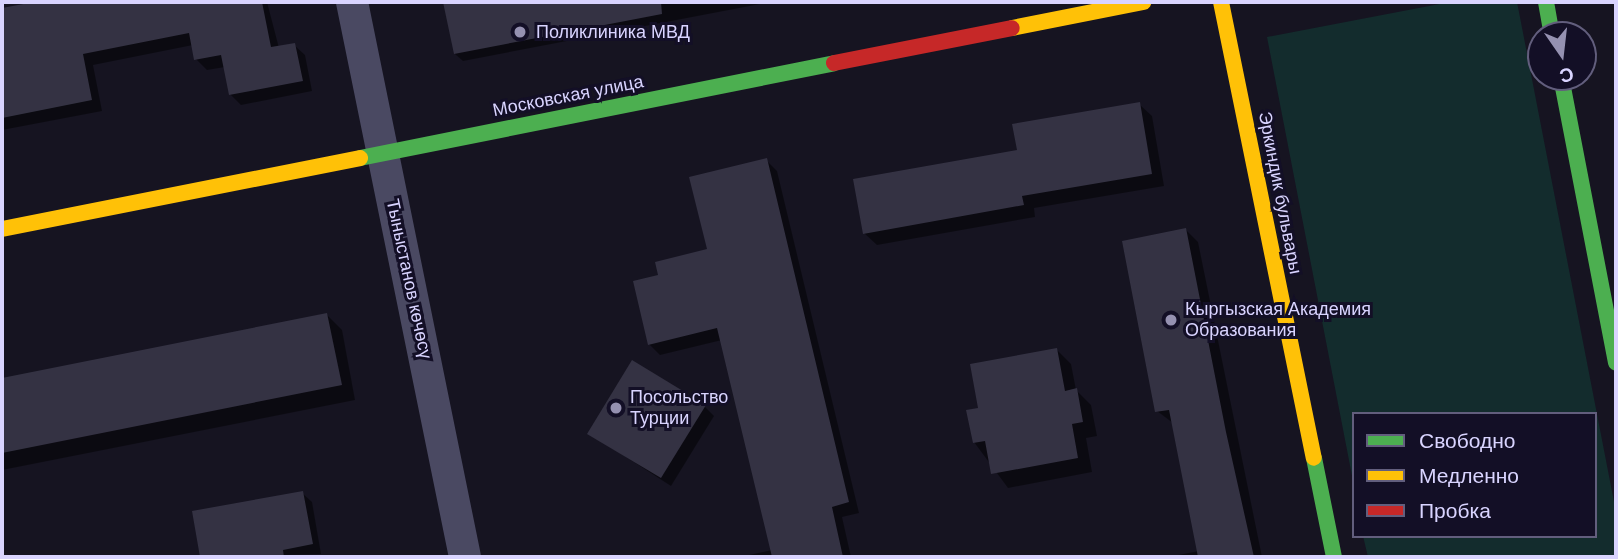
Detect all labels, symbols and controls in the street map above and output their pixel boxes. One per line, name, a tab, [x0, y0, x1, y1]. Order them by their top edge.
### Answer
place label: Поликлиника МВД	[536, 21, 690, 43]
north arrow	[1527, 21, 1597, 91]
marker: Поликлиника МВД	[510, 22, 530, 42]
text: С	[1558, 63, 1576, 87]
street label: Московская улица	[491, 71, 645, 121]
street label: Эркиндик бульвары	[1254, 110, 1306, 276]
street label: Тыныстанов көчөсү	[382, 197, 436, 361]
place label: Кыргызская Академия Образования	[1185, 299, 1371, 342]
marker: Кыргызская Академия Образования	[1163, 312, 1179, 328]
place label: Посольство Турции	[630, 387, 728, 430]
marker: Посольство Турции	[608, 400, 624, 416]
legend	[1352, 412, 1597, 538]
text: Свободно	[1419, 429, 1516, 452]
text: Медленно	[1419, 464, 1519, 487]
text: Пробка	[1419, 499, 1491, 522]

